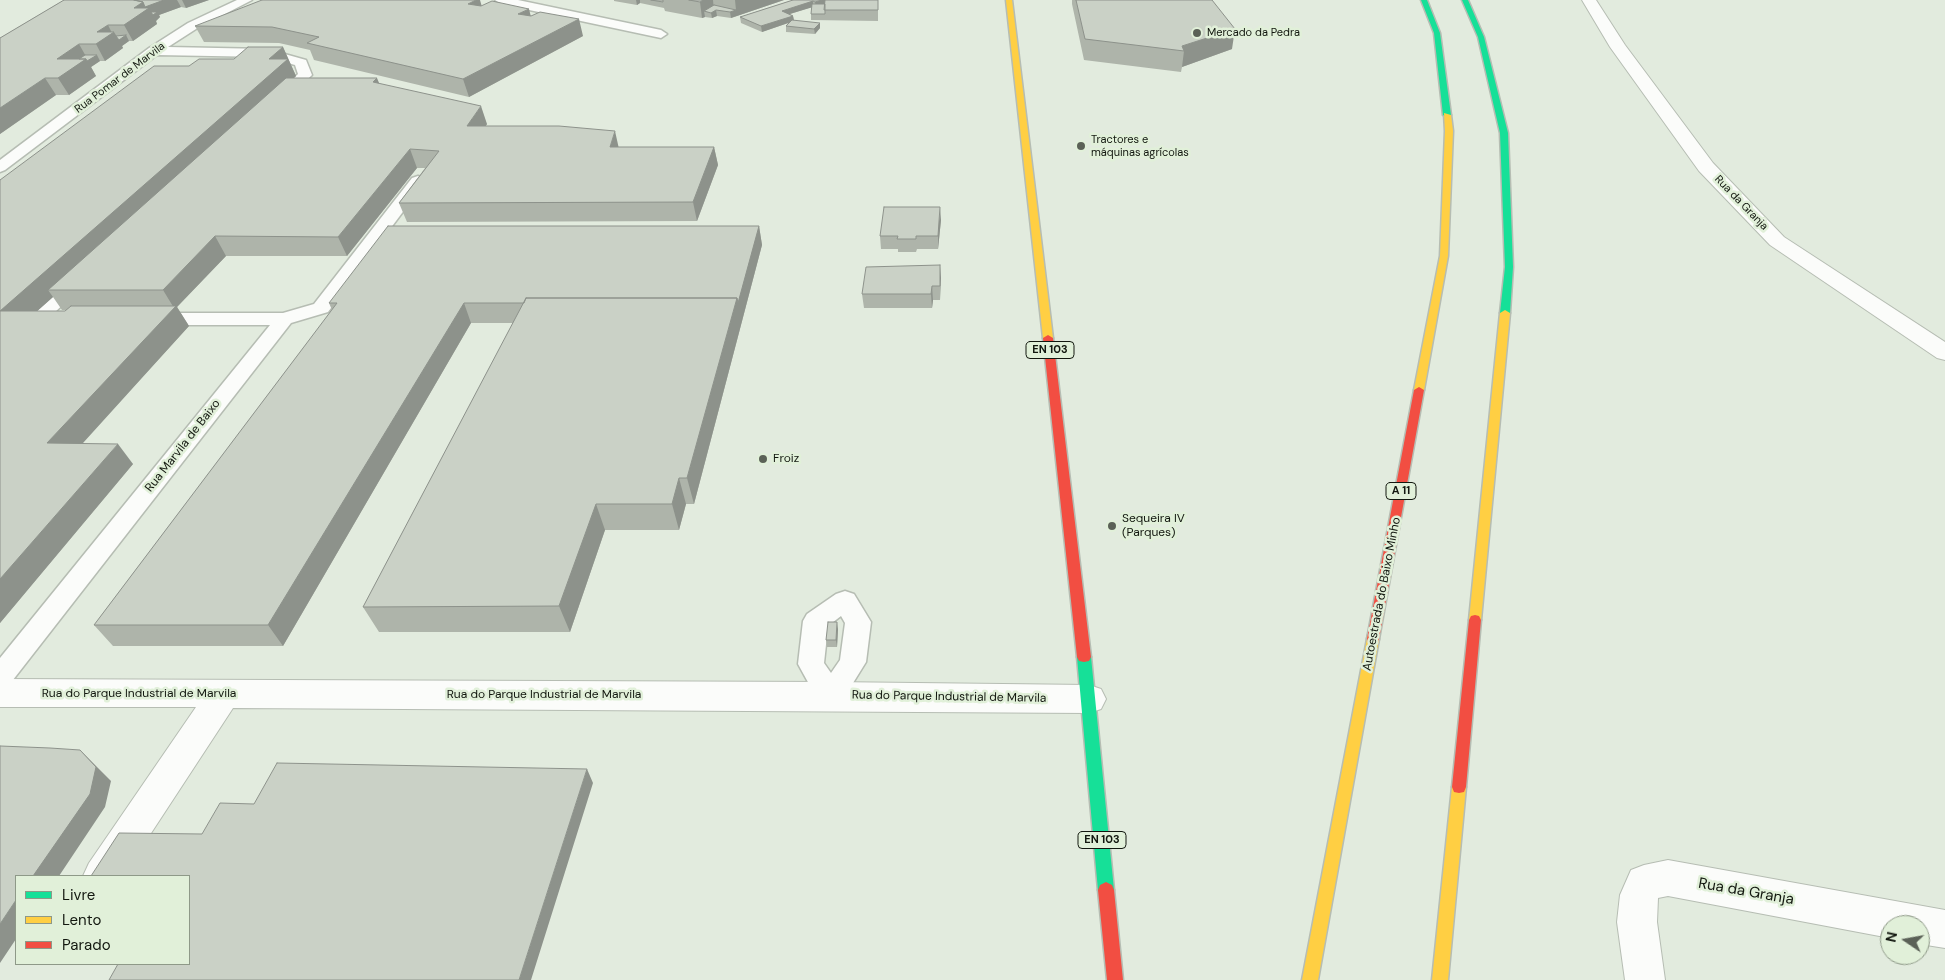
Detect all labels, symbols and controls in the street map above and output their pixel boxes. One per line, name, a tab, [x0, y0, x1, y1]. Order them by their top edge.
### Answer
place label: Mercado da Pedra	[1207, 26, 1300, 40]
marker: Mercado da Pedra	[1191, 27, 1203, 39]
street label: Rua Pomar de Marvila	[72, 40, 168, 116]
place label: Tractores e máquinas agrícolas	[1091, 133, 1189, 159]
marker: Tractores e máquinas agrícolas	[1075, 140, 1087, 152]
street label: Rua da Granja	[1712, 173, 1770, 233]
road number: EN 103	[1026, 342, 1074, 358]
street label: Rua Marvila de Baixo	[142, 397, 224, 495]
place label: Froiz	[773, 452, 799, 466]
marker: Froiz	[757, 453, 769, 465]
road number: A 11	[1386, 482, 1416, 500]
place label: Sequeira IV (Parques)	[1122, 512, 1185, 540]
street label: Autoestrada do Baixo Minho	[1360, 516, 1404, 672]
marker: Sequeira IV (Parques)	[1106, 520, 1118, 532]
street label: Rua do Parque Industrial de Marvila	[42, 687, 236, 701]
street label: Rua do Parque Industrial de Marvila	[447, 688, 641, 702]
street label: Rua do Parque Industrial de Marvila	[852, 688, 1046, 706]
road number: EN 103	[1078, 832, 1126, 848]
legend	[15, 875, 190, 965]
street label: Rua da Granja	[1697, 875, 1795, 909]
text: Livre	[62, 885, 95, 905]
text: Lento	[62, 910, 101, 930]
north arrow	[1880, 915, 1930, 965]
text: N	[1881, 930, 1901, 944]
text: Parado	[62, 935, 111, 955]

